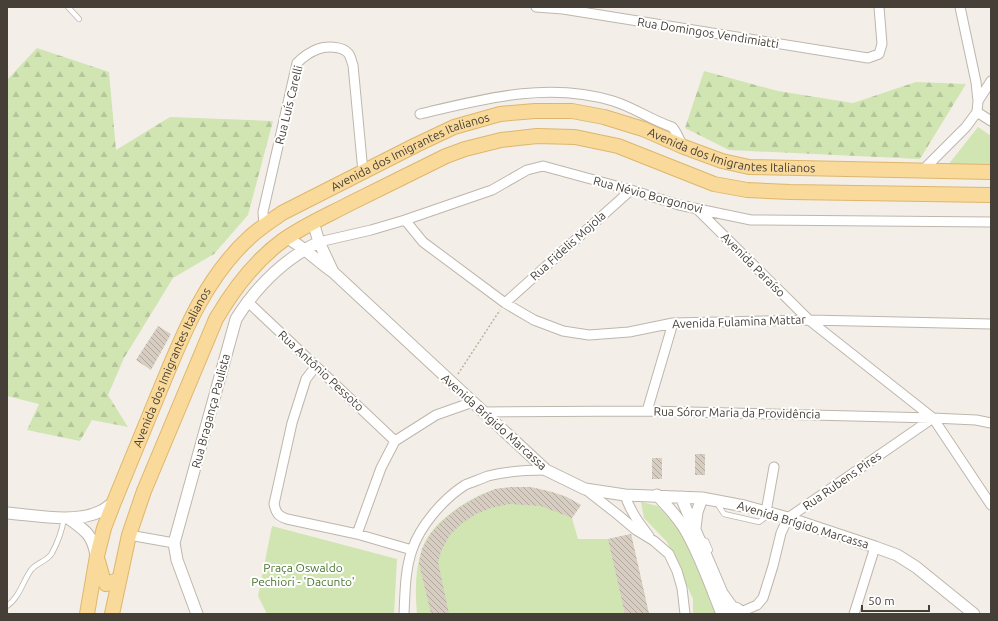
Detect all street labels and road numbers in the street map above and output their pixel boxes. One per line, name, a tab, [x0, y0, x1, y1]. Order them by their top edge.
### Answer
street label: Rua Domingos Vendimiatti	[636, 15, 780, 50]
street label: Rua Luís Carelli	[272, 64, 305, 146]
street label: Avenida dos Imigrantes Italianos	[328, 110, 491, 193]
street label: Avenida dos Imigrantes Italianos	[646, 125, 816, 174]
street label: Rua Névio Borgonovi	[592, 174, 704, 215]
street label: Rua Fidelis Mojola	[527, 208, 608, 283]
street label: Avenida Paraíso	[719, 230, 788, 299]
street label: Avenida dos Imigrantes Italianos	[130, 285, 213, 449]
street label: Avenida Fulamina Mattar	[672, 313, 807, 330]
street label: Rua Antônio Pessoto	[276, 328, 367, 414]
street label: Rua Bragança Paulista	[189, 352, 232, 470]
street label: Avenida Brígido Marcassa	[439, 371, 550, 472]
street label: Rua Sóror Maria da Providência	[653, 405, 821, 420]
street label: Rua Rubens Pires	[800, 449, 883, 512]
street label: Avenida Brígido Marcassa	[736, 498, 871, 551]

